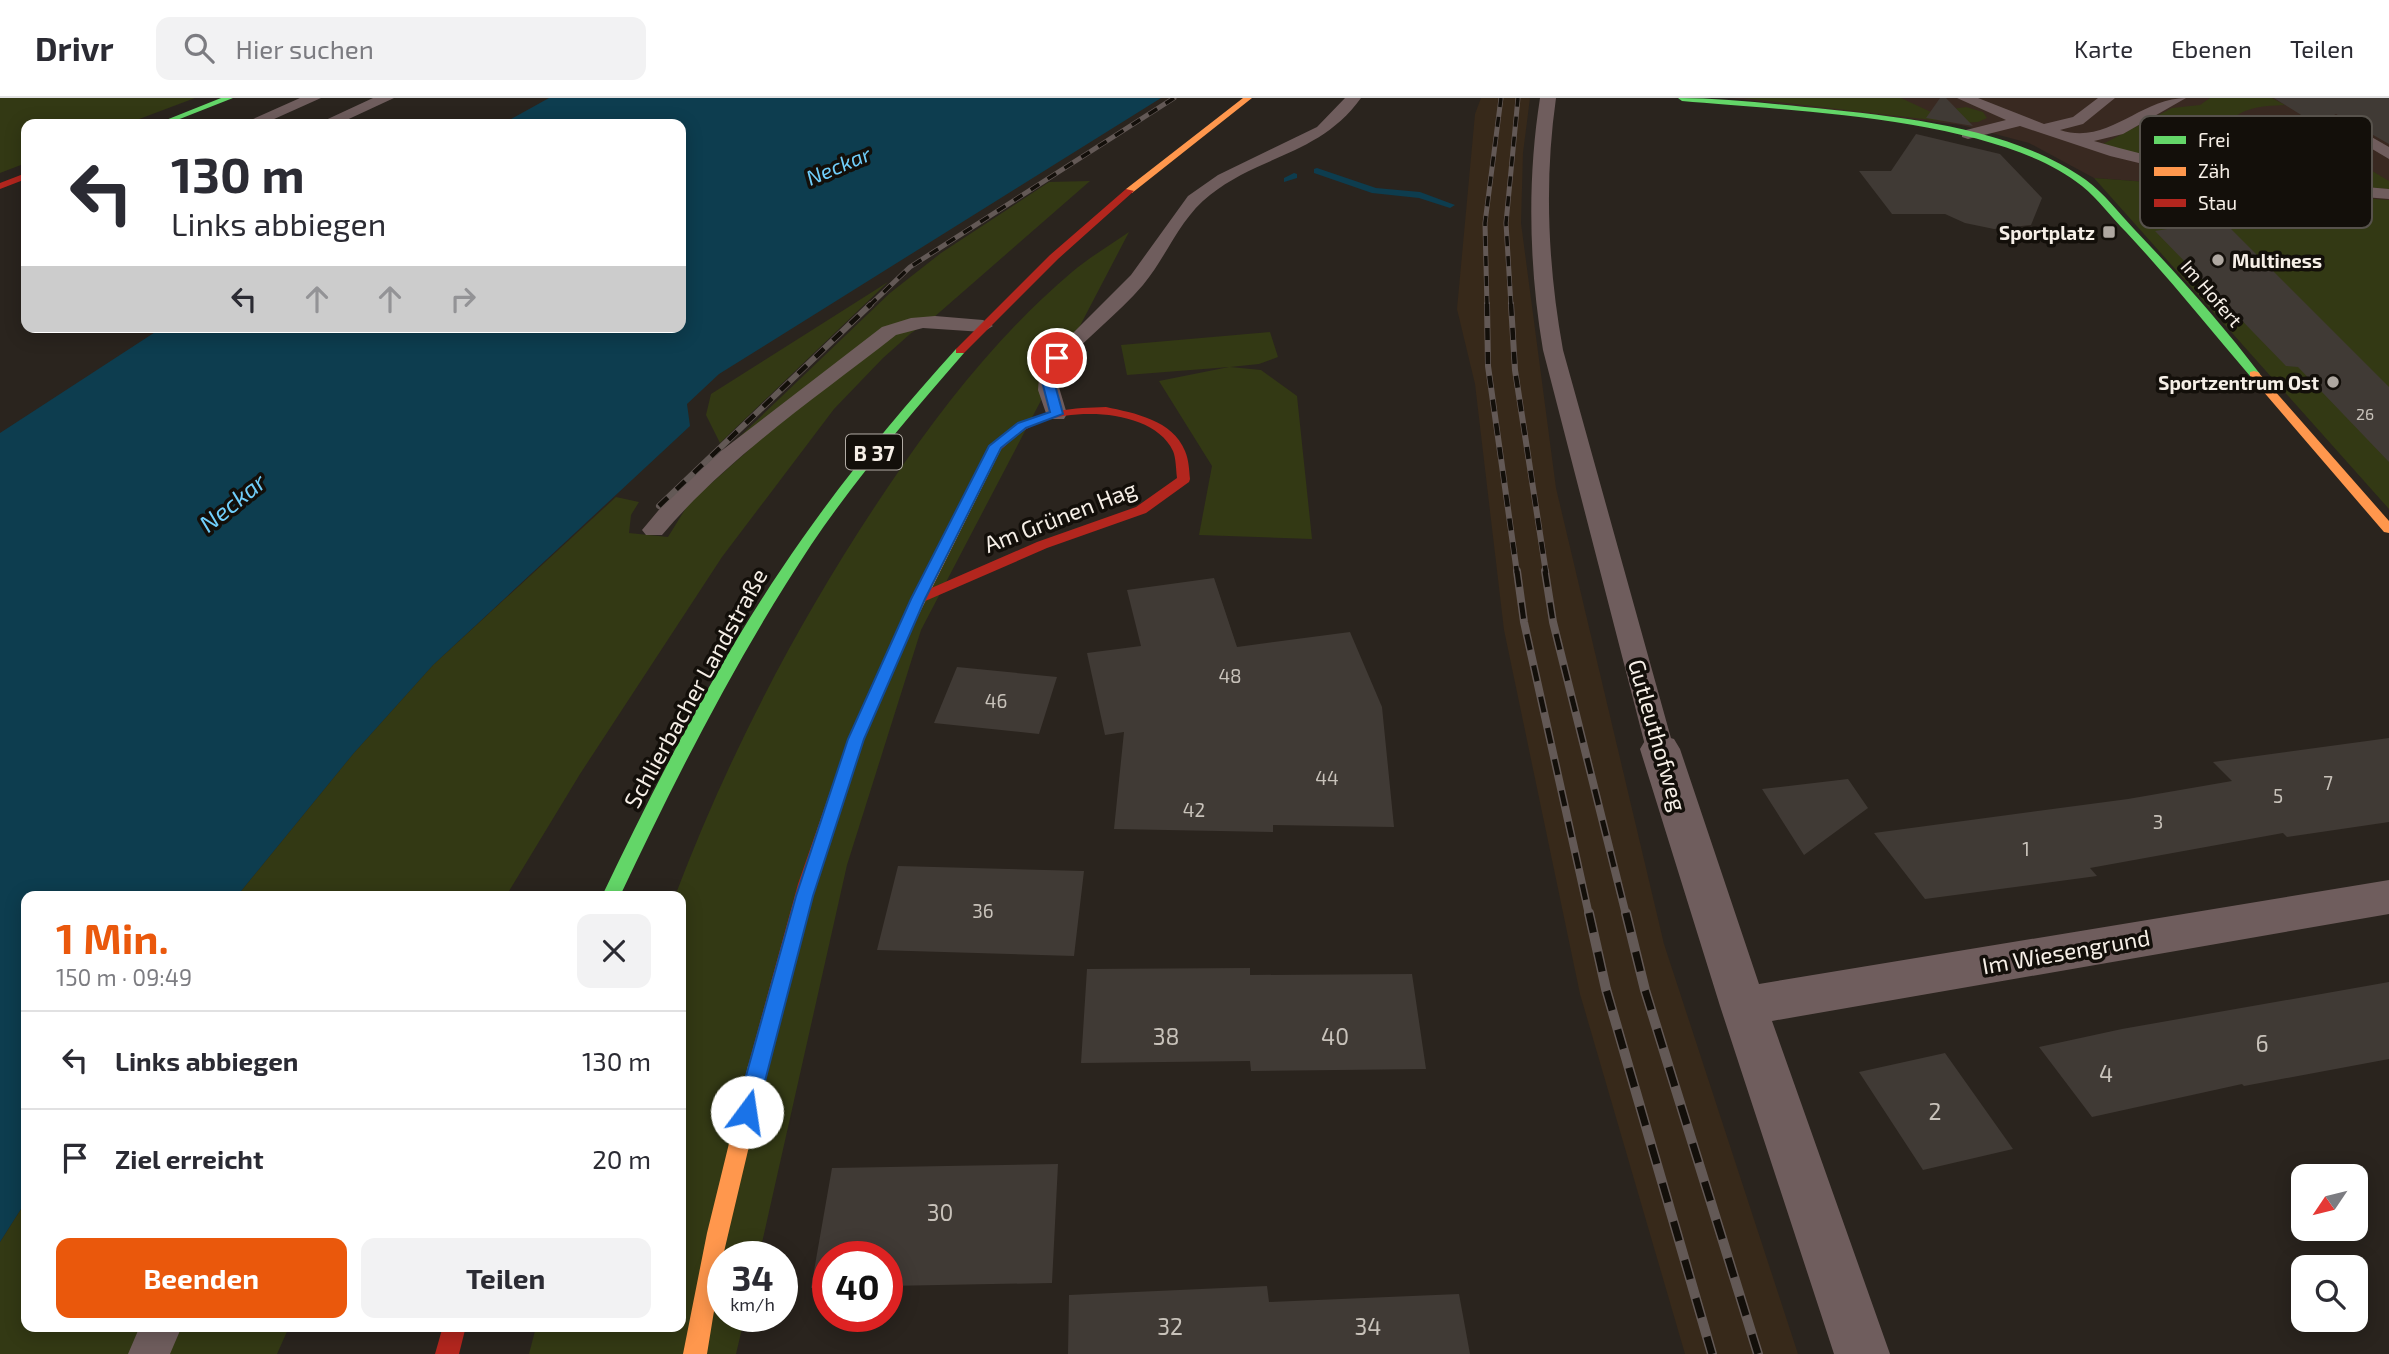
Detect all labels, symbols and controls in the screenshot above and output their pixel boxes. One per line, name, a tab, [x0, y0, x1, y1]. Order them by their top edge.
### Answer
search box	[156, 17, 646, 80]
text: Drivr	[35, 28, 114, 68]
icon: search	[180, 29, 218, 67]
text: Hier suchen	[236, 33, 374, 64]
text: Karte	[2074, 34, 2133, 63]
text: Ebenen	[2171, 34, 2252, 63]
text: Teilen	[2290, 34, 2354, 63]
legend	[2140, 116, 2372, 228]
text: Frei	[2198, 128, 2230, 151]
water label: Neckar	[802, 140, 875, 190]
text: 130 m	[171, 144, 305, 203]
icon: left	[56, 147, 147, 238]
text: Zäh	[2198, 159, 2230, 182]
text: Stau	[2198, 191, 2237, 214]
text: Links abbiegen	[171, 204, 386, 242]
place label: Sportplatz	[1999, 221, 2095, 244]
marker: Sportplatz	[2101, 224, 2117, 240]
place label: Multiness	[2232, 249, 2322, 272]
marker: Multiness	[2210, 252, 2226, 268]
street label: Im Hofert	[2177, 255, 2247, 331]
icon: left	[225, 280, 263, 318]
icon: ahead	[298, 280, 336, 318]
icon: ahead	[371, 280, 409, 318]
icon: right	[444, 280, 482, 318]
pin	[1027, 328, 1087, 388]
icon: arrive	[1038, 339, 1076, 377]
place label: Sportzentrum Ost	[2158, 371, 2319, 394]
marker: Sportzentrum Ost	[2325, 374, 2341, 390]
house number: 26	[2356, 404, 2374, 423]
road number: B 37	[846, 434, 902, 470]
water label: Neckar	[193, 466, 271, 538]
street label: Am Grünen Hag	[980, 474, 1141, 558]
street label: Schlierbacher Landstraße	[617, 563, 773, 813]
street label: Gutleuthofweg	[1623, 656, 1693, 814]
house number: 48	[1218, 664, 1242, 687]
house number: 46	[985, 689, 1007, 712]
house number: 44	[1315, 766, 1339, 789]
house number: 7	[2323, 771, 2333, 794]
house number: 5	[2273, 784, 2283, 807]
house number: 42	[1183, 798, 1205, 821]
house number: 3	[2153, 810, 2163, 833]
house number: 1	[2022, 837, 2030, 860]
house number: 36	[972, 899, 994, 922]
text: 1 Min.	[56, 912, 169, 962]
button: close	[577, 914, 651, 988]
street label: Im Wiesengrund	[1980, 922, 2152, 980]
text: 150 m · 09:49	[56, 963, 192, 991]
house number: 38	[1153, 1022, 1179, 1050]
house number: 40	[1321, 1022, 1349, 1050]
house number: 6	[2255, 1029, 2269, 1057]
icon: left	[56, 1041, 94, 1079]
text: Links abbiegen	[115, 1045, 299, 1076]
text: 130 m	[582, 1045, 651, 1076]
house number: 4	[2099, 1059, 2113, 1087]
position arrow	[710, 1075, 784, 1149]
house number: 2	[1929, 1097, 1941, 1125]
icon: arrive	[56, 1139, 94, 1177]
text: Ziel erreicht	[115, 1143, 264, 1174]
text: 20 m	[592, 1143, 651, 1174]
north arrow	[2291, 1164, 2368, 1241]
map controls	[2291, 1164, 2368, 1332]
house number: 30	[927, 1198, 953, 1226]
button: Beenden	[56, 1238, 347, 1318]
button: Teilen	[361, 1238, 651, 1318]
speed limit sign: 40	[812, 1241, 903, 1332]
button: search	[2291, 1255, 2368, 1332]
text: 34	[731, 1256, 774, 1298]
text: km/h	[730, 1293, 775, 1315]
house number: 32	[1157, 1312, 1183, 1340]
house number: 34	[1355, 1312, 1381, 1340]

